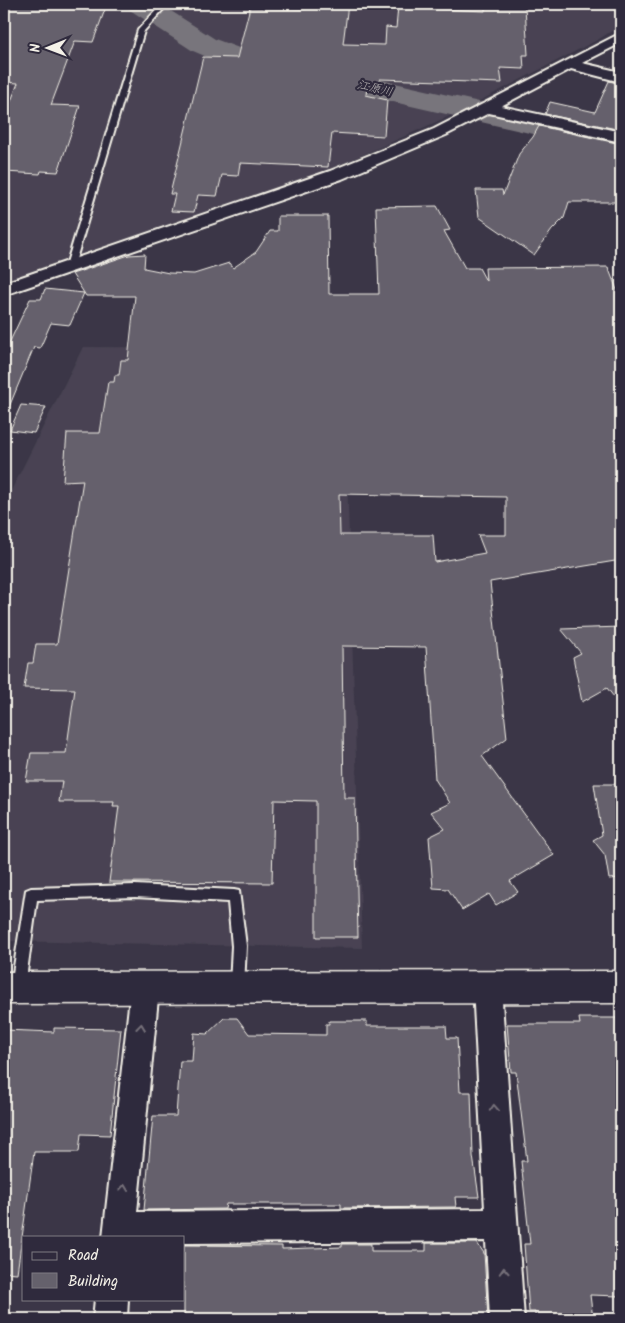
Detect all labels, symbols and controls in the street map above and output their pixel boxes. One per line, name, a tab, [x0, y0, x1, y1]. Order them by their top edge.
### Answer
north arrow	[22, 22, 72, 72]
text: N	[25, 43, 47, 53]
water label: 江原川	[355, 75, 395, 102]
one-way arrow	[135, 1022, 146, 1030]
one-way arrow	[489, 1104, 500, 1112]
one-way arrow	[118, 1184, 129, 1192]
legend	[22, 1236, 185, 1300]
text: Road	[68, 1244, 99, 1268]
one-way arrow	[498, 1266, 509, 1274]
text: Building	[68, 1270, 118, 1294]

